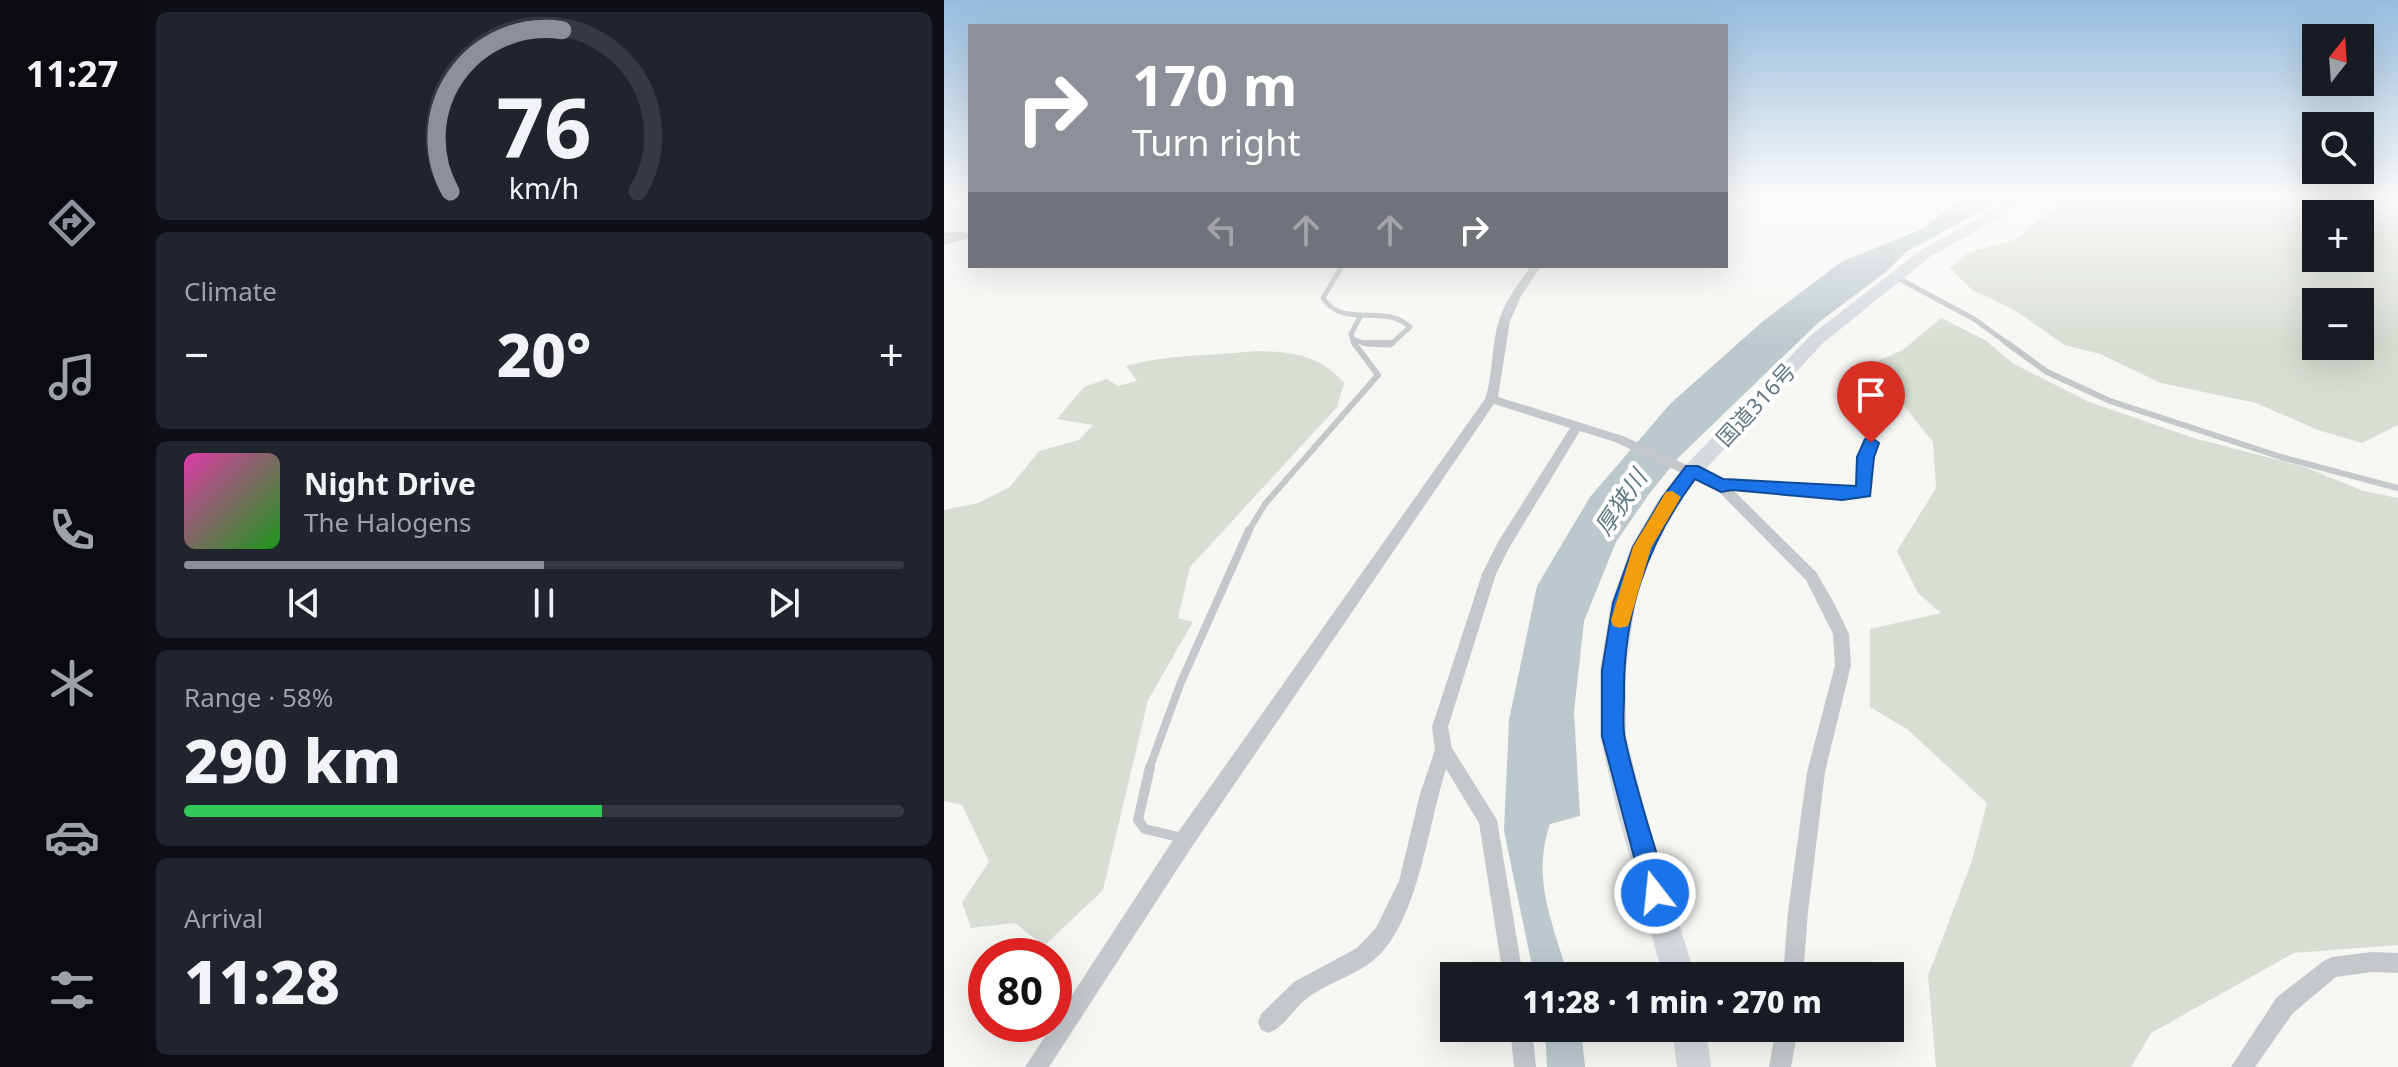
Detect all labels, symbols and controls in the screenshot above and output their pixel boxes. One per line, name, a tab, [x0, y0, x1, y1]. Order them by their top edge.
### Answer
north arrow	[2302, 24, 2374, 96]
map controls	[2302, 24, 2374, 360]
text: 170 m	[1132, 46, 1297, 122]
text: 11:27	[26, 49, 118, 98]
icon: right	[1000, 56, 1104, 160]
text: 76	[496, 69, 592, 182]
button: search	[2302, 112, 2374, 184]
text: Turn right	[1132, 118, 1300, 167]
text: km/h	[509, 168, 579, 207]
icon: directions	[44, 195, 100, 251]
button: +	[2302, 200, 2374, 272]
icon: left	[1200, 208, 1244, 252]
icon: ahead	[1284, 208, 1328, 252]
icon: ahead	[1368, 208, 1412, 252]
icon: right	[1452, 208, 1496, 252]
text: Climate	[184, 273, 277, 309]
button: −	[2302, 288, 2374, 360]
text: 20°	[497, 313, 591, 395]
text: −	[184, 324, 209, 384]
text: +	[879, 324, 904, 384]
icon: music	[44, 349, 100, 405]
street label: 国道316号	[1709, 356, 1801, 452]
pin	[1837, 361, 1905, 443]
icon: arrive	[1849, 373, 1893, 417]
water label: 厚狭川	[1586, 460, 1655, 541]
text: Night Drive	[304, 463, 476, 504]
icon: phone	[44, 502, 100, 558]
text: The Halogens	[304, 504, 471, 540]
icon: previous	[282, 581, 326, 625]
icon: pause	[522, 581, 566, 625]
icon: next	[762, 581, 806, 625]
icon: climate	[44, 655, 100, 711]
text: Range · 58%	[184, 679, 333, 715]
text: 290 km	[184, 719, 401, 801]
icon: car	[44, 809, 100, 865]
position arrow	[1613, 851, 1697, 935]
text: Arrival	[184, 900, 263, 936]
speed limit sign: 80	[968, 938, 1072, 1042]
text: 11:28	[184, 940, 340, 1022]
icon: filters	[44, 962, 100, 1018]
text: 11:28 · 1 min · 270 m	[1522, 981, 1822, 1022]

